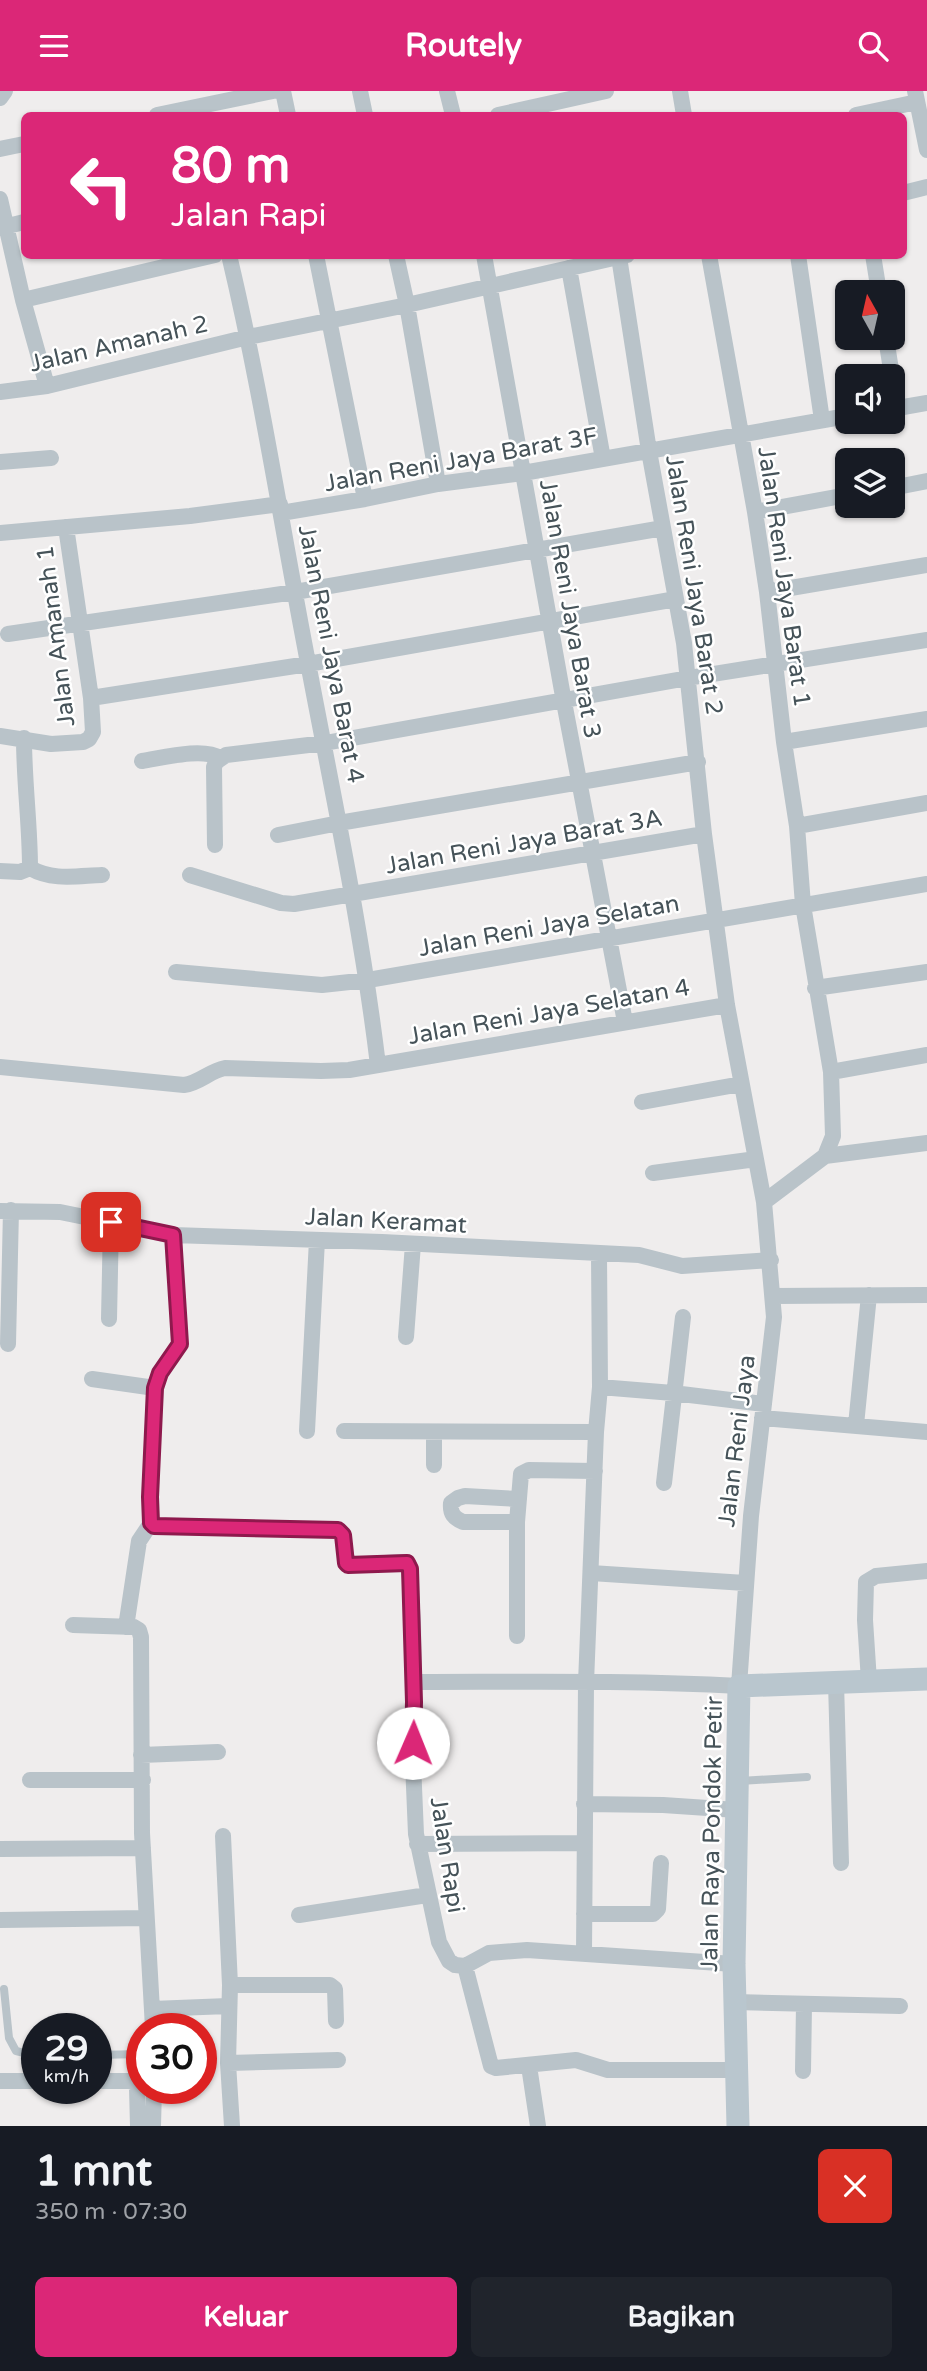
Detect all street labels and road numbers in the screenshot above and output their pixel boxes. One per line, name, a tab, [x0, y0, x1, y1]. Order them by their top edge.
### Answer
street label: Jalan Amanah 2	[27, 309, 211, 379]
street label: Jalan Reni Jaya Barat 3F	[322, 422, 600, 498]
street label: Jalan Reni Jaya Barat 1	[751, 445, 817, 709]
street label: Jalan Reni Jaya Barat 2	[659, 453, 729, 717]
street label: Jalan Reni Jaya Barat 3	[533, 477, 607, 741]
street label: Jalan Reni Jaya Barat 4	[292, 522, 370, 786]
street label: Jalan Amanah 1	[30, 544, 82, 728]
street label: Jalan Reni Jaya Barat 3A	[383, 803, 665, 881]
street label: Jalan Reni Jaya Selatan	[416, 889, 682, 963]
street label: Jalan Reni Jaya Selatan 4	[406, 973, 692, 1051]
street label: Jalan Keramat	[304, 1202, 468, 1240]
street label: Jalan Reni Jaya	[712, 1353, 762, 1529]
street label: Jalan Raya Pondok Petir	[695, 1695, 729, 1972]
street label: Jalan Rapi	[424, 1795, 470, 1915]

